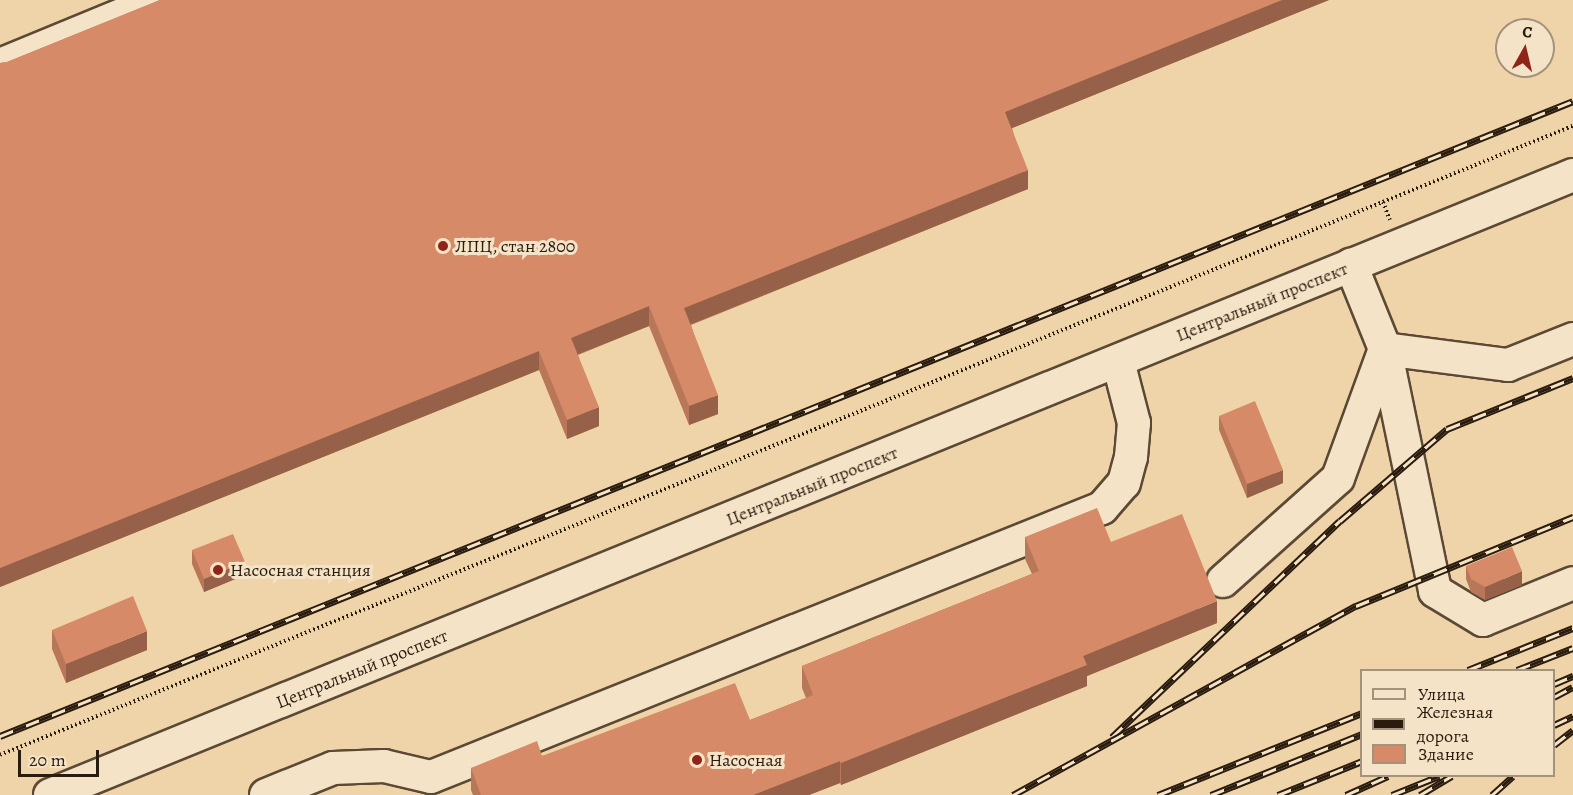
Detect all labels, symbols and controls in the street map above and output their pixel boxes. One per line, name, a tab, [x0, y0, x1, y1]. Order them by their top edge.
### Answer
north arrow	[1495, 18, 1555, 78]
text: С	[1521, 21, 1534, 44]
place label: ЛПЦ, стан 2800	[455, 235, 576, 257]
marker: ЛПЦ, стан 2800	[436, 239, 450, 253]
street label: Центральный проспект	[1173, 258, 1351, 346]
street label: Центральный проспект	[723, 442, 901, 530]
place label: Насосная станция	[230, 559, 371, 581]
marker: Насосная станция	[211, 563, 225, 577]
street label: Центральный проспект	[273, 625, 451, 713]
legend	[1360, 669, 1555, 777]
text: Улица	[1418, 682, 1465, 706]
text: Железная дорога	[1417, 700, 1493, 748]
scale bar	[21, 738, 102, 776]
text: Здание	[1418, 742, 1474, 766]
text: 20 m	[29, 748, 66, 772]
place label: Насосная	[709, 749, 782, 771]
marker: Насосная	[690, 753, 704, 767]

